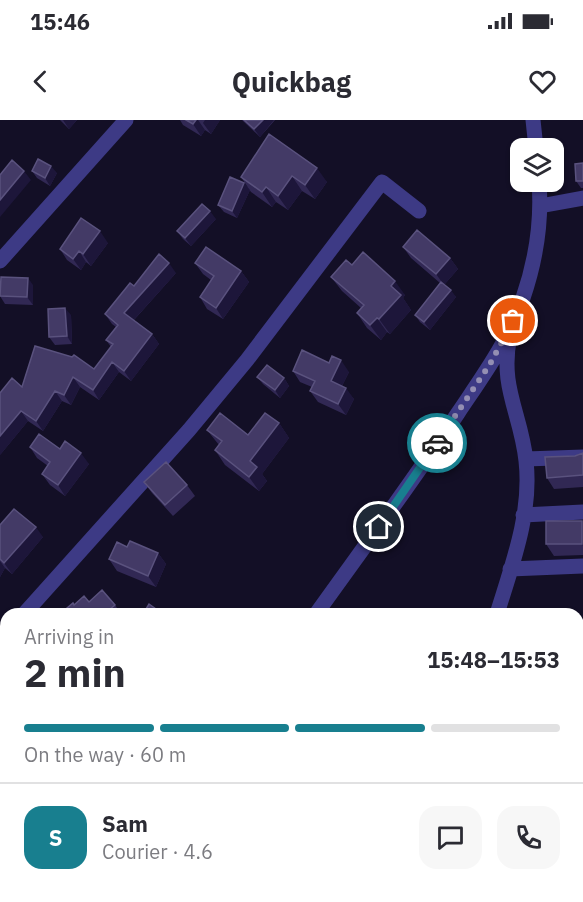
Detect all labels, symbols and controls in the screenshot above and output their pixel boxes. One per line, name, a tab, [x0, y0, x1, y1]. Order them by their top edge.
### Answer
text: 15:46	[30, 7, 90, 36]
text: Quickbag	[232, 64, 351, 99]
icon: back	[24, 65, 57, 98]
icon: heart	[526, 65, 559, 98]
map controls	[510, 138, 564, 192]
button: layers	[510, 138, 564, 192]
pin	[487, 295, 538, 346]
icon: bag	[496, 304, 529, 337]
courier	[407, 413, 467, 473]
icon: car	[421, 427, 454, 460]
pin	[353, 501, 404, 552]
icon: home	[362, 510, 395, 543]
text: Arriving in	[24, 623, 114, 650]
text: 15:48–15:53	[427, 645, 560, 674]
text: 2 min	[24, 647, 126, 698]
text: On the way · 60 m	[24, 741, 186, 768]
button: chat	[419, 806, 482, 869]
button: phone	[497, 806, 560, 869]
text: Sam	[102, 809, 148, 838]
text: S	[49, 823, 62, 852]
text: Courier · 4.6	[102, 838, 213, 865]

